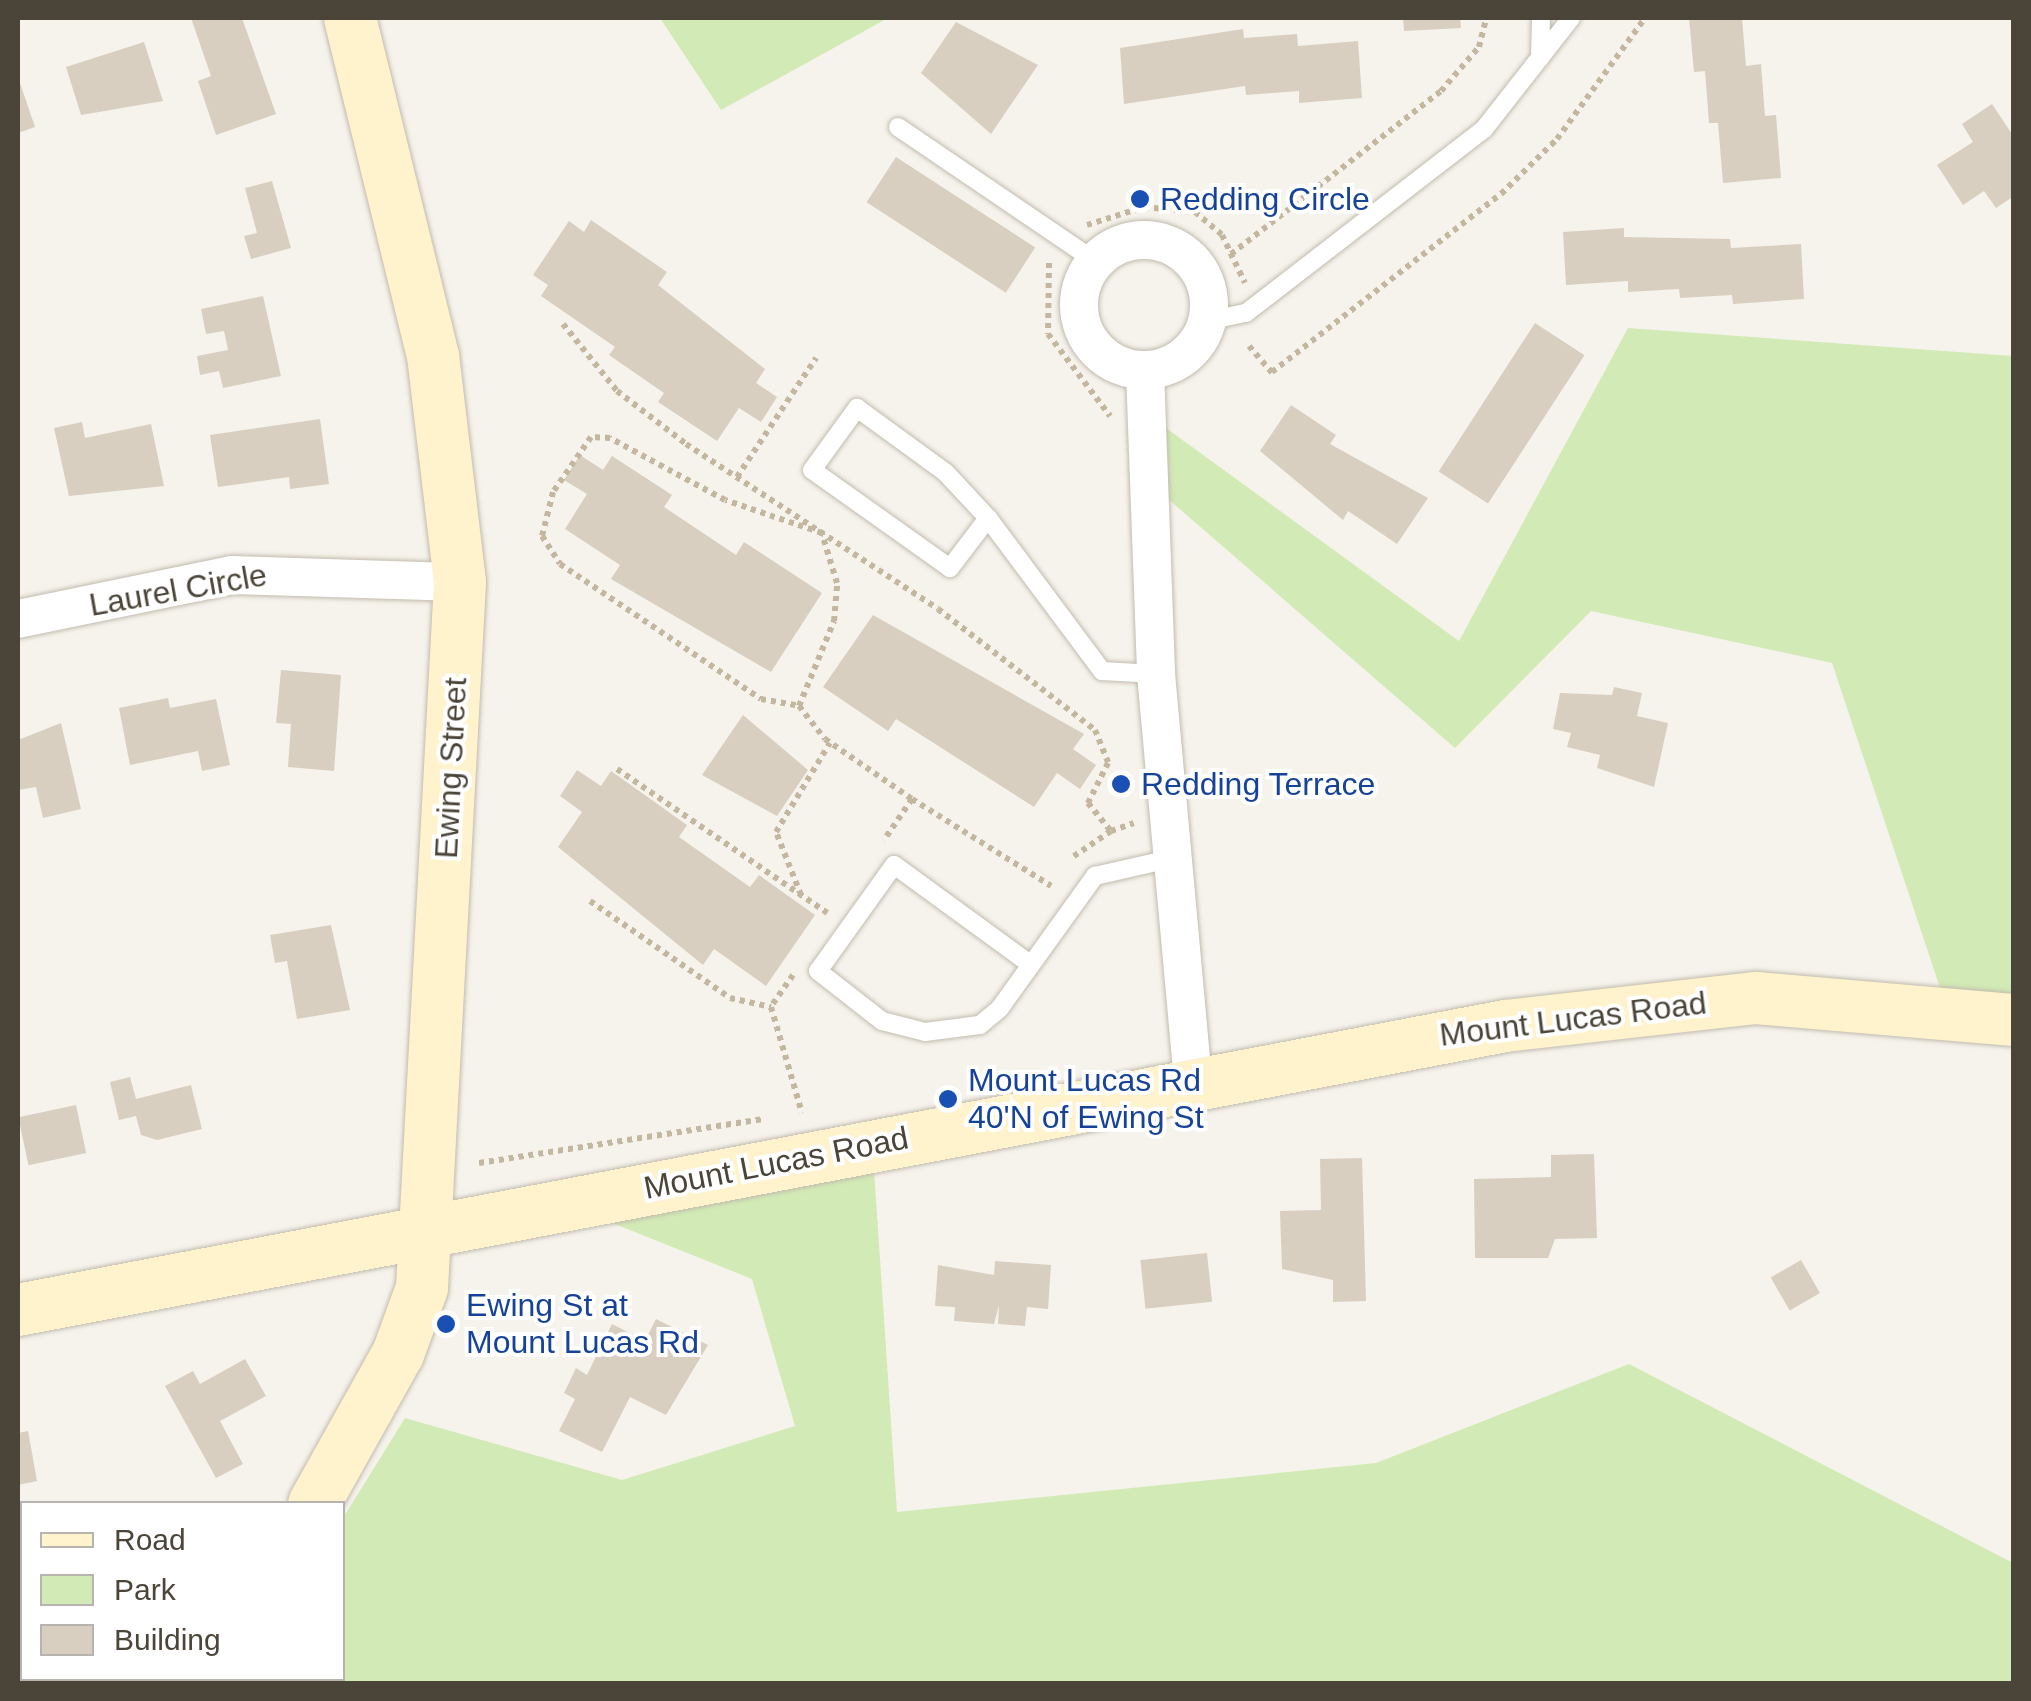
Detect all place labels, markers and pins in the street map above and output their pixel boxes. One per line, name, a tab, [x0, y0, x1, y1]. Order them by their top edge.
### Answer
place label: Redding Circle	[1160, 180, 1370, 218]
marker: Redding Circle	[1129, 188, 1151, 210]
place label: Redding Terrace	[1141, 765, 1376, 803]
marker: Redding Terrace	[1110, 773, 1132, 795]
place label: Mount Lucas Rd 40'N of Ewing St	[968, 1062, 1204, 1137]
marker: Mount Lucas Rd 40'N of Ewing St	[937, 1088, 959, 1110]
place label: Ewing St at Mount Lucas Rd	[466, 1287, 699, 1362]
marker: Ewing St at Mount Lucas Rd	[435, 1313, 457, 1335]

